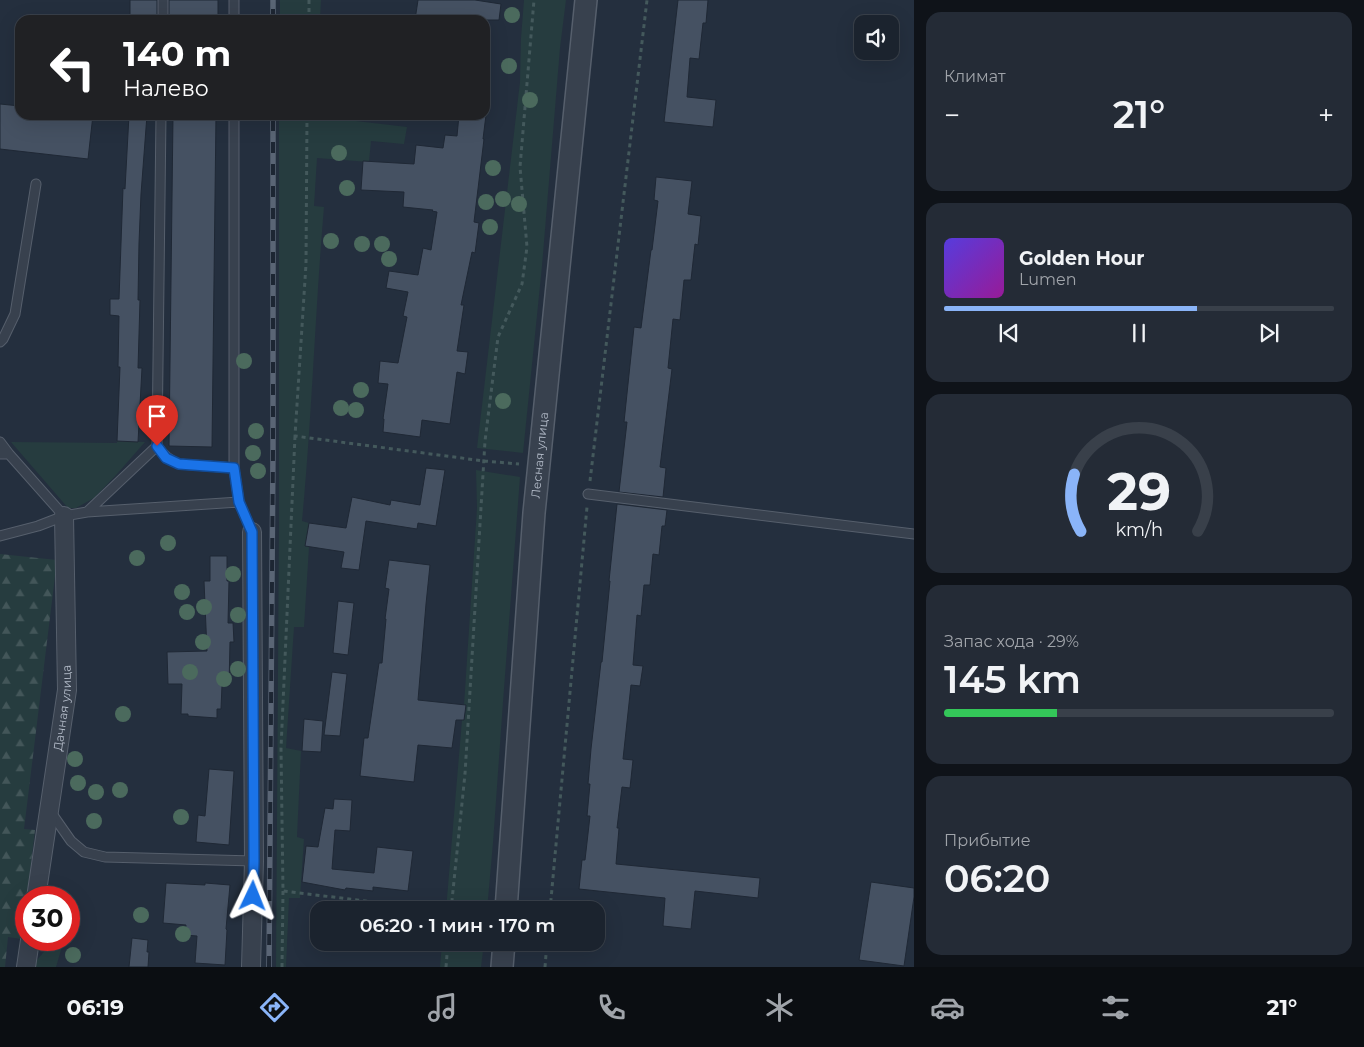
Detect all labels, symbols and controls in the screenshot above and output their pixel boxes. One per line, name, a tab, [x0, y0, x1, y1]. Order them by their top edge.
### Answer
map controls	[854, 15, 899, 60]
button: sound	[854, 15, 899, 60]
text: 140 m	[123, 32, 231, 75]
icon: left	[40, 35, 105, 100]
text: Климат	[944, 67, 1006, 86]
text: Налево	[123, 75, 209, 102]
text: 21°	[1113, 91, 1165, 138]
text: −	[944, 98, 960, 132]
text: +	[1318, 98, 1334, 132]
text: Golden Hour	[1019, 247, 1145, 270]
text: Lumen	[1019, 270, 1077, 289]
icon: previous	[995, 319, 1023, 347]
icon: pause	[1125, 319, 1153, 347]
icon: next	[1255, 319, 1283, 347]
pin	[136, 395, 178, 446]
icon: arrive	[143, 402, 171, 430]
street label: Лесная улица	[528, 411, 551, 499]
text: 29	[1107, 460, 1171, 523]
text: km/h	[1115, 519, 1163, 540]
text: Запас хода · 29%	[944, 632, 1079, 651]
text: 145 km	[944, 656, 1081, 703]
street label: Дачная улица	[50, 665, 74, 752]
text: Прибытие	[944, 831, 1031, 850]
text: 06:20	[944, 855, 1050, 902]
position arrow	[226, 869, 278, 921]
speed limit sign: 30	[15, 886, 80, 951]
text: 06:20 · 1 мин · 170 m	[360, 914, 555, 937]
icon: directions	[257, 990, 292, 1025]
icon: music	[425, 990, 460, 1025]
icon: phone	[594, 990, 629, 1025]
icon: climate	[762, 990, 797, 1025]
icon: car	[930, 990, 965, 1025]
icon: filters	[1098, 990, 1133, 1025]
text: 06:19	[67, 994, 124, 1021]
text: 21°	[1267, 994, 1297, 1021]

